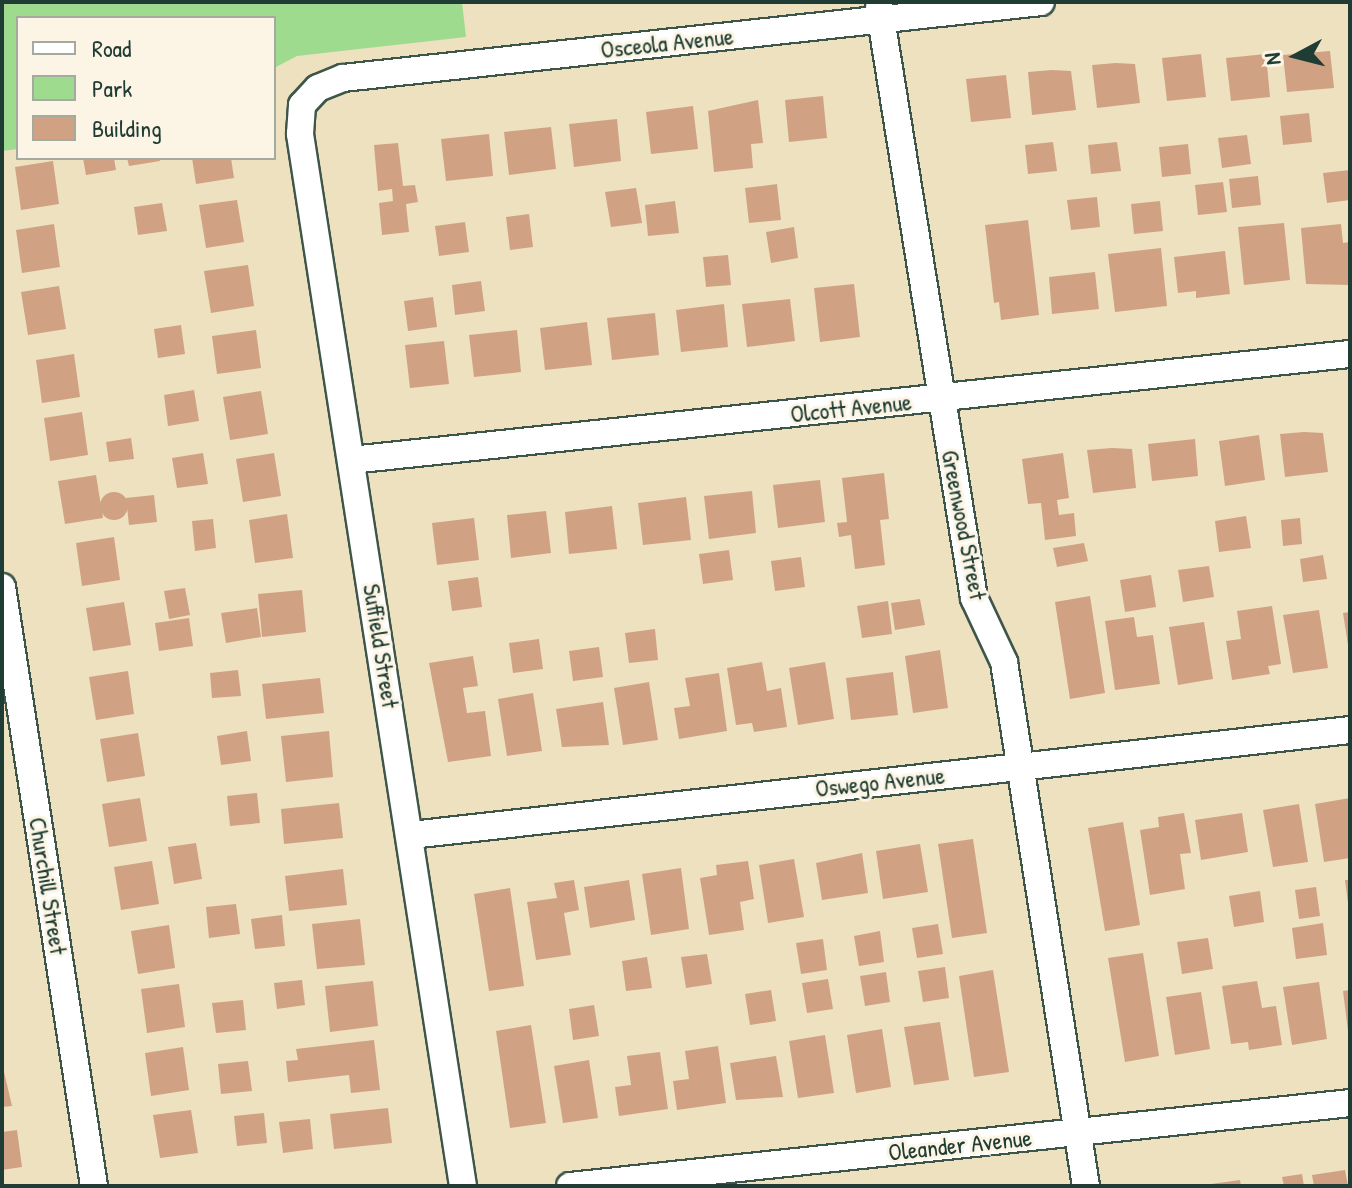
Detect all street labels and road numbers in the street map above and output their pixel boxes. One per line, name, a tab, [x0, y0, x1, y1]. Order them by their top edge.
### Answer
street label: Osceola Avenue	[599, 22, 735, 64]
street label: Olcott Avenue	[789, 387, 913, 429]
street label: Greenwood Street	[935, 448, 993, 602]
street label: Suffield Street	[357, 582, 405, 710]
street label: Oswego Avenue	[814, 761, 946, 803]
street label: Churchill Street	[23, 815, 73, 957]
street label: Oleander Avenue	[887, 1123, 1033, 1167]

